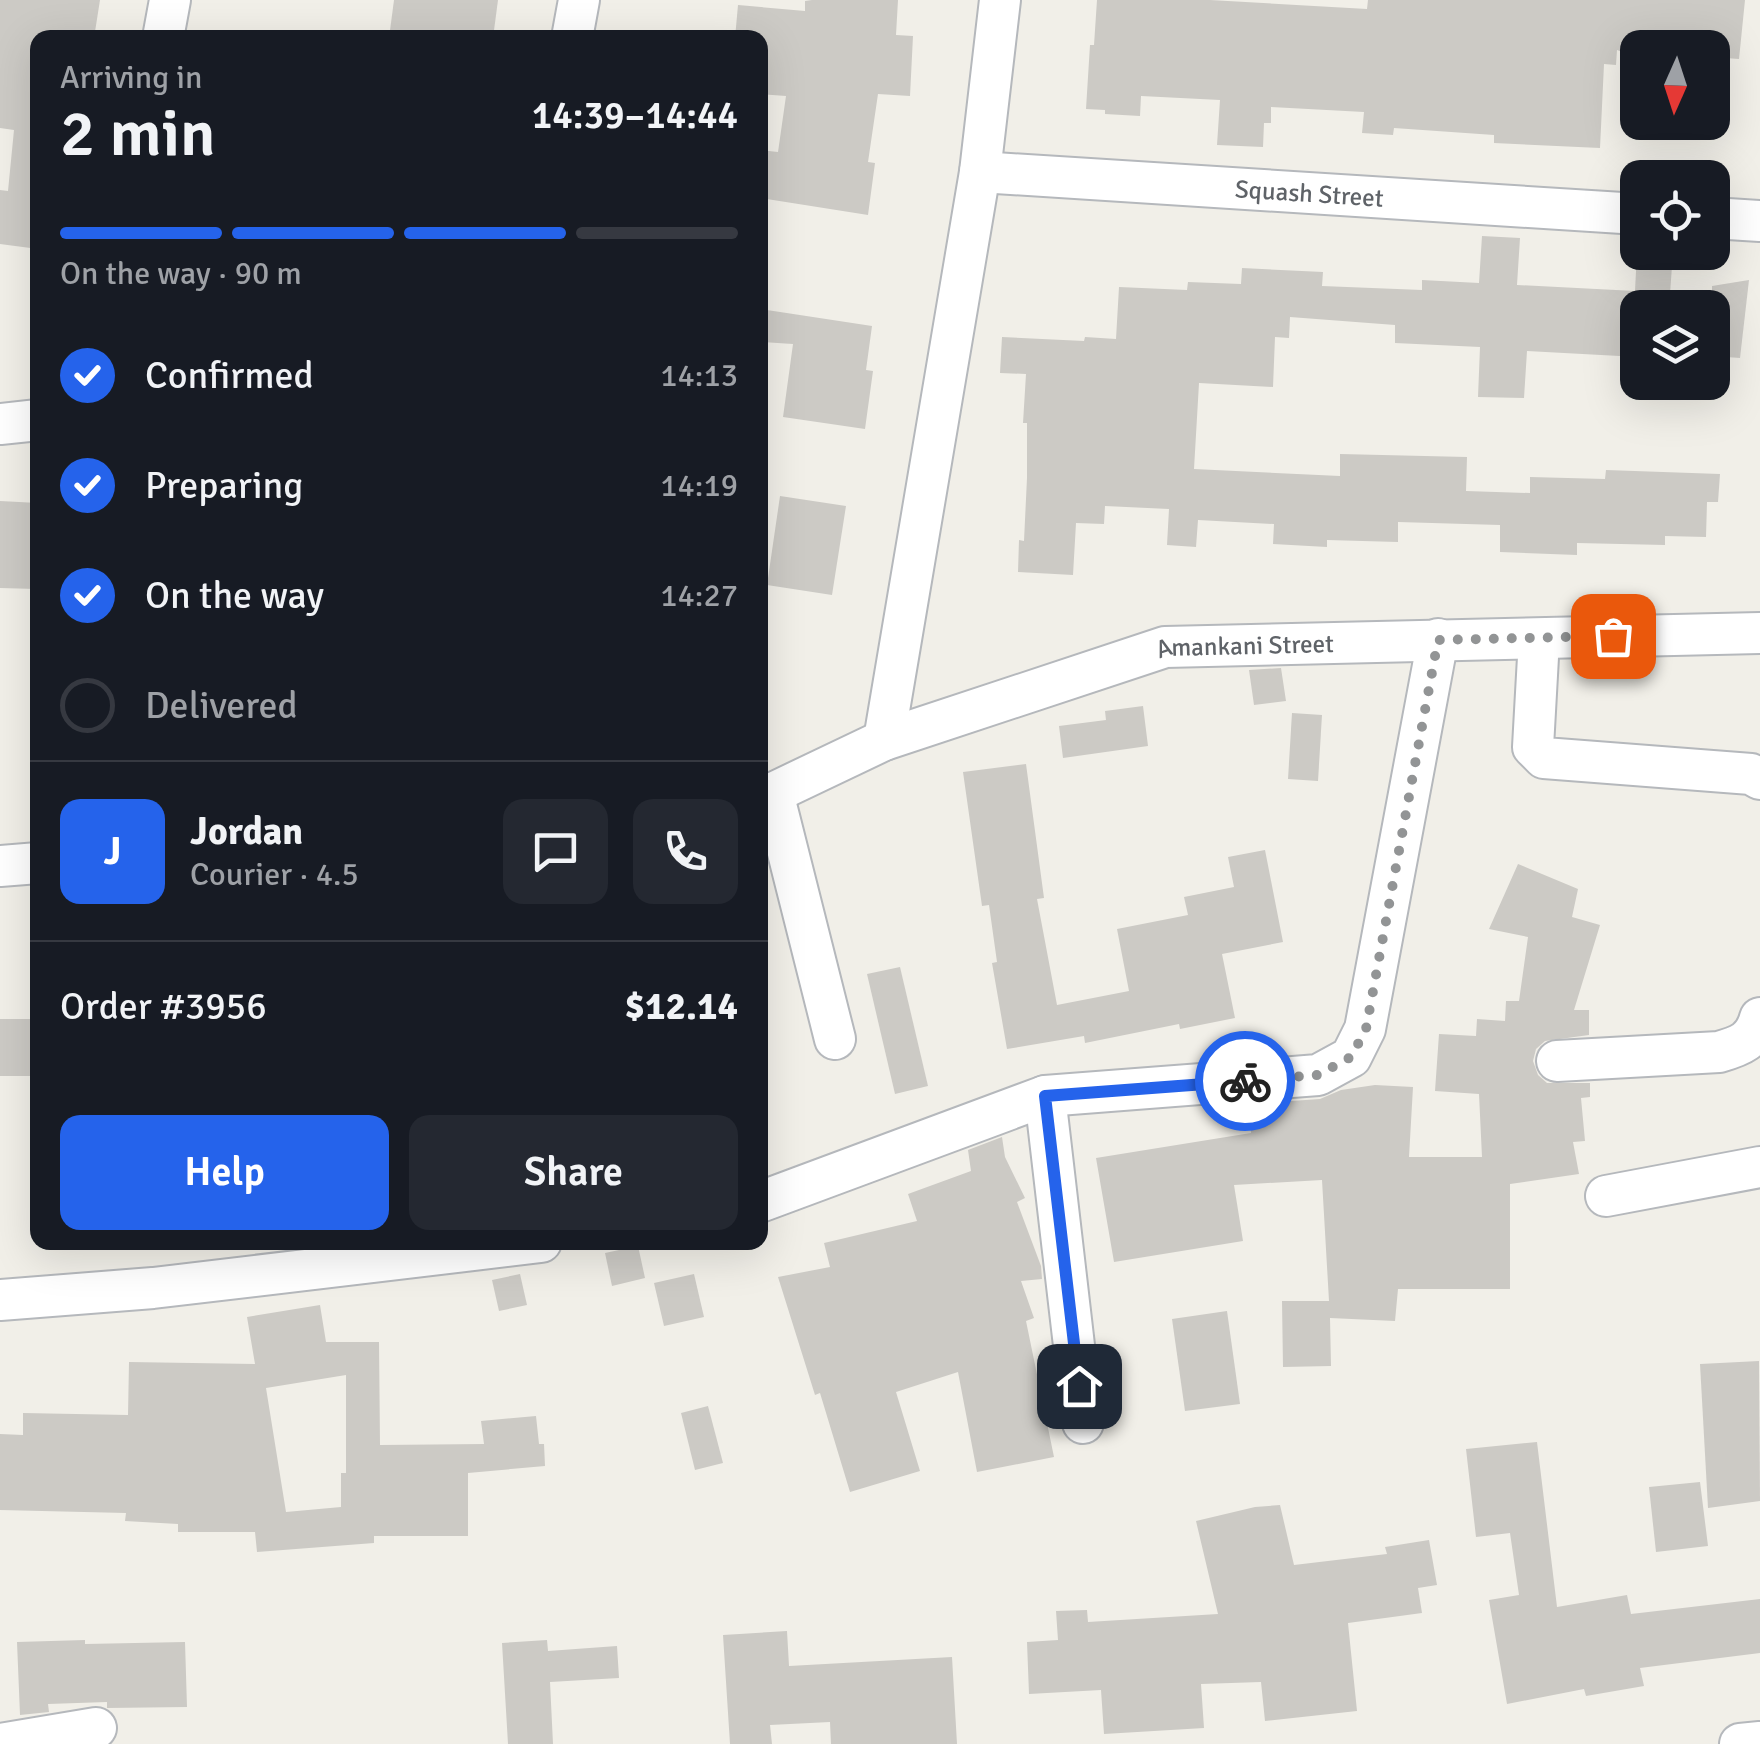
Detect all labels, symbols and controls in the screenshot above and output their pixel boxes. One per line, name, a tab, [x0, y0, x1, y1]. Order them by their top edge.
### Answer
north arrow	[1620, 30, 1730, 140]
map controls	[1620, 30, 1730, 400]
text: Arriving in	[60, 58, 202, 97]
text: 14:39–14:44	[532, 92, 738, 139]
text: 2 min	[60, 94, 216, 174]
button: locate	[1620, 160, 1730, 270]
street label: Squash Street	[1234, 173, 1385, 213]
text: On the way · 90 m	[60, 254, 302, 293]
button: layers	[1620, 290, 1730, 400]
icon: check	[60, 348, 115, 403]
text: Confirmed	[145, 352, 314, 399]
text: 14:13	[660, 356, 738, 395]
icon: check	[60, 458, 115, 513]
text: Preparing	[145, 462, 303, 509]
text: 14:19	[660, 466, 738, 505]
icon: check	[60, 568, 115, 623]
text: On the way	[145, 572, 324, 619]
text: 14:27	[660, 576, 738, 615]
pin	[1571, 594, 1656, 679]
icon: bag	[1586, 609, 1641, 664]
street label: Amankani Street	[1151, 628, 1334, 665]
text: Delivered	[145, 682, 298, 729]
button: chat	[503, 799, 608, 904]
button: phone	[633, 799, 738, 904]
text: Jordan	[190, 808, 303, 855]
text: J	[104, 828, 121, 875]
text: Courier · 4.5	[190, 855, 359, 894]
text: Order #3956	[60, 983, 267, 1030]
text: $12.14	[625, 983, 738, 1030]
courier	[1195, 1031, 1295, 1131]
icon: bike	[1218, 1054, 1273, 1109]
button: Help	[60, 1115, 389, 1230]
button: Share	[409, 1115, 738, 1230]
pin	[1037, 1344, 1122, 1429]
icon: home	[1052, 1359, 1107, 1414]

